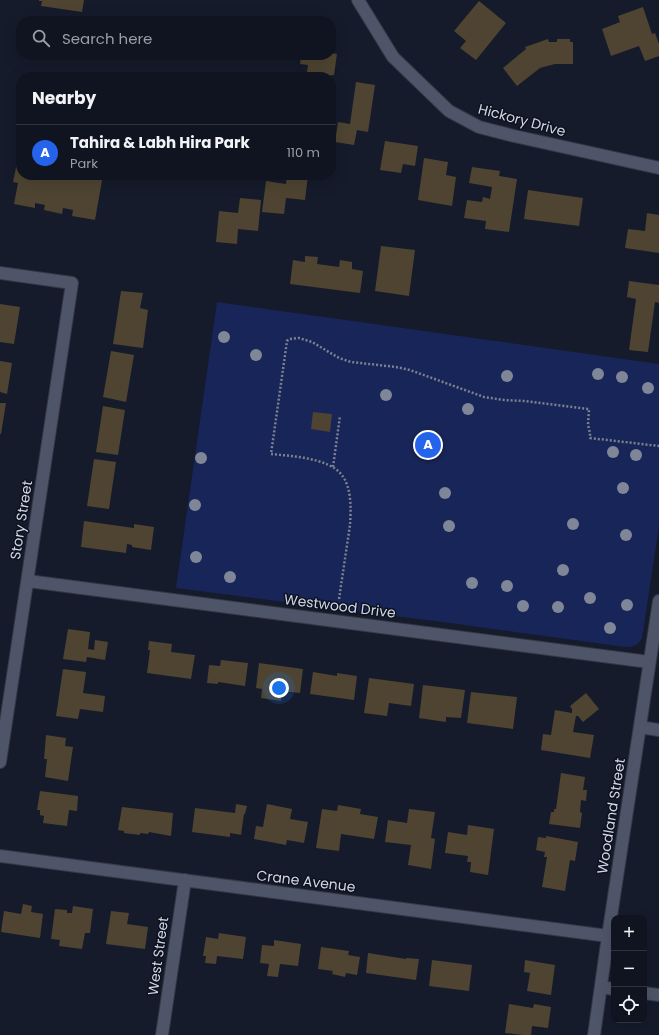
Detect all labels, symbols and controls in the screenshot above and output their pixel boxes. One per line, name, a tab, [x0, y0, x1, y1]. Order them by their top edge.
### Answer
search box	[16, 16, 336, 60]
icon: search	[30, 27, 52, 49]
text: Search here	[62, 28, 152, 49]
text: Nearby	[32, 86, 96, 110]
street label: Hickory Drive	[476, 99, 568, 141]
text: Tahira & Labh Hira Park	[70, 132, 250, 153]
text: A	[40, 143, 50, 162]
text: 110 m	[287, 143, 320, 162]
text: Park	[70, 154, 98, 173]
pin: A	[415, 430, 441, 460]
street label: Story Street	[5, 479, 37, 561]
street label: Westwood Drive	[283, 589, 397, 623]
your location	[269, 678, 289, 698]
street label: Woodland Street	[592, 757, 630, 875]
street label: Crane Avenue	[255, 865, 357, 897]
street label: West Street	[143, 915, 173, 997]
map controls	[611, 915, 647, 1023]
button: +	[611, 915, 647, 951]
button: −	[611, 951, 647, 987]
button: locate	[611, 987, 647, 1023]

